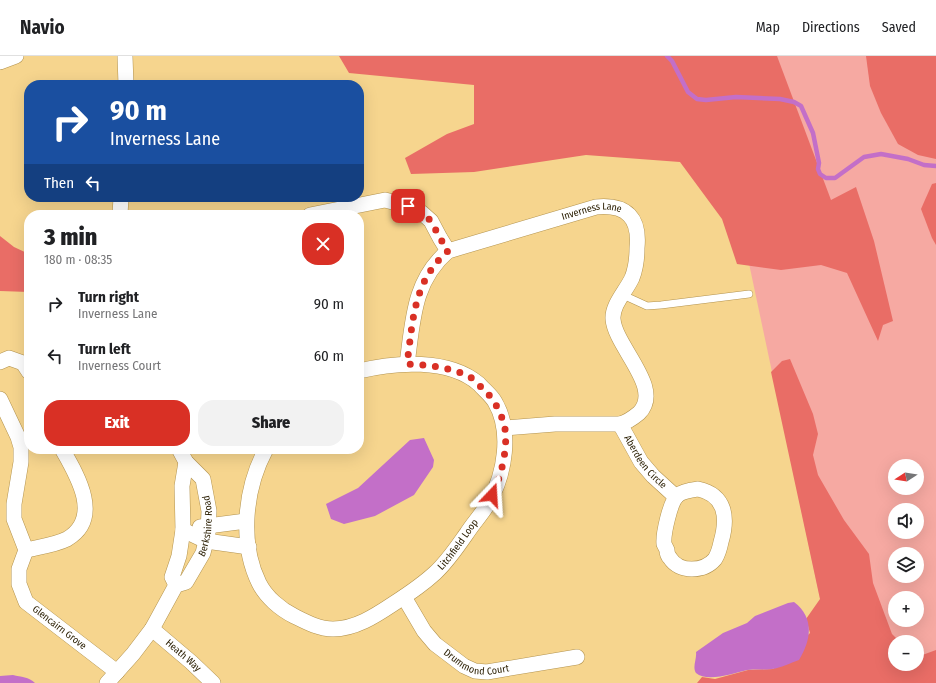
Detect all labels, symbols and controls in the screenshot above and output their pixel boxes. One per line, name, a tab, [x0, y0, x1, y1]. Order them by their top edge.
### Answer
text: Navio	[20, 16, 65, 39]
text: Map	[756, 19, 780, 36]
text: Directions	[802, 19, 860, 36]
text: Saved	[882, 19, 916, 36]
text: 90 m	[110, 94, 167, 127]
icon: right	[44, 96, 96, 148]
text: Inverness Lane	[110, 128, 220, 150]
icon: left	[82, 172, 104, 194]
text: Then	[44, 174, 74, 192]
pin	[391, 189, 425, 223]
icon: arrive	[397, 195, 419, 217]
street label: Inverness Lane	[560, 201, 623, 223]
text: 3 min	[44, 223, 97, 251]
button: close	[302, 223, 344, 265]
text: 180 m · 08:35	[44, 252, 112, 267]
text: Turn right	[78, 288, 139, 306]
icon: right	[44, 293, 66, 315]
text: 90 m	[314, 295, 344, 313]
text: Inverness Lane	[78, 306, 157, 321]
text: Turn left	[78, 340, 131, 358]
icon: left	[44, 345, 66, 367]
text: 60 m	[314, 347, 344, 365]
text: Inverness Court	[78, 358, 161, 373]
button: Exit	[44, 400, 190, 446]
button: Share	[198, 400, 344, 446]
street label: Aberdeen Circle	[621, 433, 669, 491]
north arrow	[888, 459, 924, 495]
map controls	[888, 459, 924, 671]
position arrow	[471, 474, 513, 516]
street label: Berkshire Road	[196, 494, 215, 559]
button: sound	[888, 503, 924, 539]
street label: Litchfield Loop	[435, 517, 481, 573]
button: layers	[888, 547, 924, 583]
button: +	[888, 591, 924, 627]
street label: Glencairn Grove	[30, 603, 89, 652]
button: −	[888, 635, 924, 671]
street label: Heath Way	[163, 637, 204, 675]
street label: Drummond Court	[441, 647, 511, 678]

